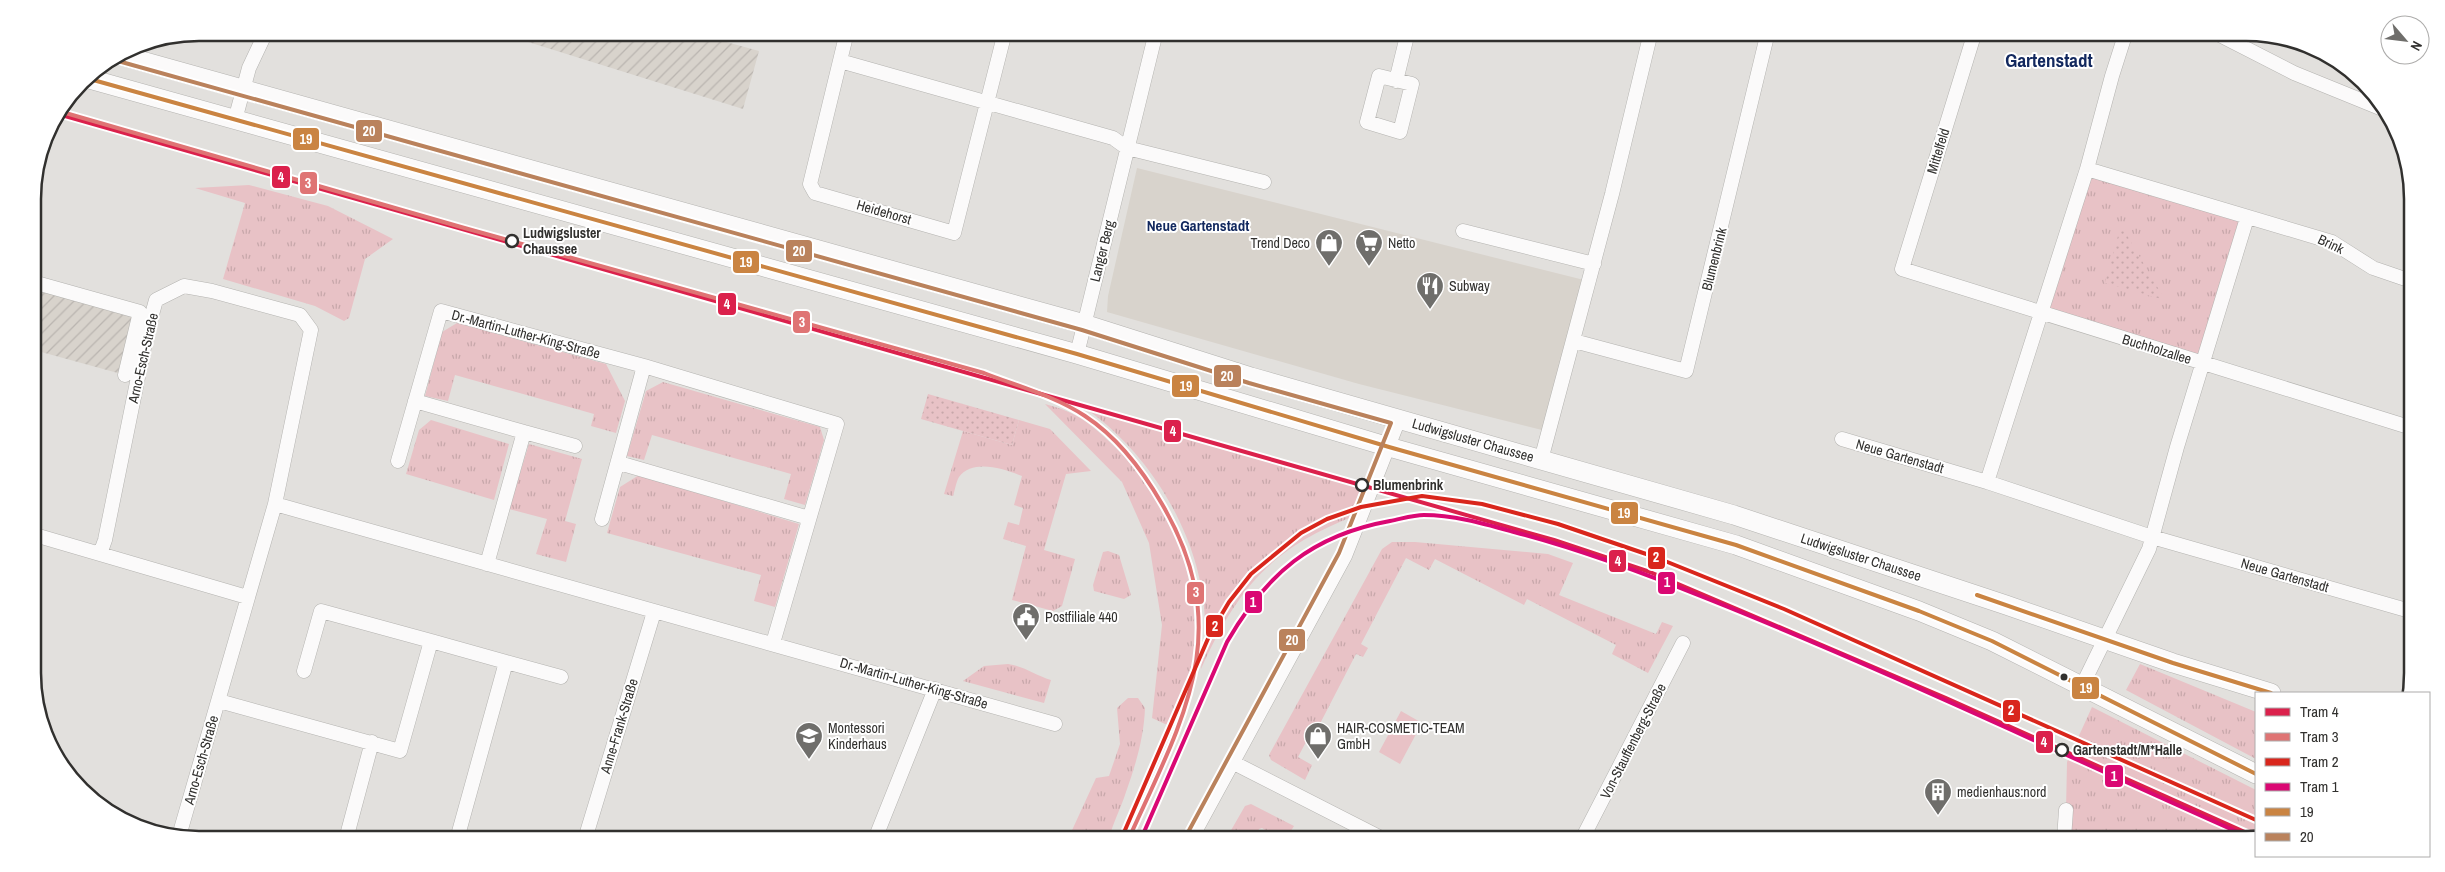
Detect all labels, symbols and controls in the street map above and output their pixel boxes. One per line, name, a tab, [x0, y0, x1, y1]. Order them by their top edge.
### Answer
north arrow	[2380, 15, 2430, 65]
text: N	[2407, 38, 2426, 54]
district label: Gartenstadt	[2005, 47, 2093, 73]
line badge: 20	[355, 119, 383, 143]
text: 20	[363, 122, 375, 140]
street label: Mittelfeld	[1923, 126, 1953, 176]
line badge: 19	[292, 127, 320, 151]
text: 19	[300, 130, 312, 148]
line badge: 4	[271, 165, 291, 189]
text: 4	[278, 168, 285, 186]
line badge: 3	[299, 171, 318, 195]
text: 3	[305, 174, 311, 192]
street label: Heidehorst	[855, 196, 913, 228]
district label: Neue Gartenstadt	[1147, 215, 1249, 236]
street label: Langer Berg	[1086, 218, 1119, 284]
place label: Ludwigsluster Chaussee	[523, 224, 601, 258]
street label: Blumenbrink	[1697, 225, 1731, 292]
shop icon: Trend Deco	[1314, 228, 1344, 267]
supermarket icon: Netto	[1354, 228, 1384, 267]
street label: Brink	[2315, 230, 2347, 258]
marker: Ludwigsluster Chaussee	[505, 234, 519, 248]
place label: Trend Deco	[1250, 234, 1310, 252]
place label: Netto	[1388, 234, 1415, 252]
line badge: 20	[785, 239, 813, 263]
text: 20	[793, 242, 805, 260]
line badge: 19	[732, 250, 760, 274]
text: 19	[740, 253, 752, 271]
restaurant icon: Subway	[1415, 271, 1445, 310]
place label: Subway	[1449, 277, 1490, 295]
line badge: 4	[717, 292, 737, 316]
text: 4	[724, 295, 731, 313]
street label: Dr.-Martin-Luther-King-Straße	[450, 305, 602, 363]
line badge: 3	[792, 310, 811, 334]
street label: Arno-Esch-Straße	[124, 311, 162, 406]
text: 3	[799, 313, 805, 331]
street label: Buchholzallee	[2120, 330, 2194, 368]
line badge: 20	[1213, 364, 1242, 388]
text: 20	[1221, 367, 1233, 385]
line badge: 19	[1171, 374, 1200, 398]
text: 19	[1180, 377, 1192, 395]
street label: Ludwigsluster Chaussee	[1410, 414, 1536, 466]
line badge: 4	[1163, 419, 1182, 443]
text: 4	[1170, 422, 1177, 440]
street label: Neue Gartenstadt	[1854, 435, 1946, 477]
place label: Blumenbrink	[1373, 476, 1444, 494]
marker: Blumenbrink	[1355, 478, 1369, 492]
line badge: 19	[1610, 501, 1639, 525]
text: 19	[1618, 504, 1630, 522]
street label: Ludwigsluster Chaussee	[1798, 529, 1924, 585]
line badge: 2	[1647, 546, 1666, 570]
text: 2	[1653, 548, 1659, 566]
line badge: 4	[1608, 549, 1627, 573]
text: 4	[1615, 552, 1622, 570]
street label: Neue Gartenstadt	[2239, 554, 2331, 596]
line badge: 1	[1657, 571, 1676, 595]
text: 1	[1664, 573, 1671, 591]
line badge: 3	[1186, 581, 1205, 605]
text: 3	[1193, 583, 1199, 601]
line badge: 1	[1244, 590, 1263, 614]
text: 1	[1250, 593, 1257, 611]
public building icon: Postfiliale 440	[1011, 602, 1041, 641]
place label: Postfiliale 440	[1045, 608, 1118, 626]
line badge: 2	[1205, 614, 1224, 638]
text: 2	[1212, 617, 1218, 635]
line badge: 20	[1278, 628, 1306, 652]
text: 20	[1286, 631, 1298, 649]
street label: Dr.-Martin-Luther-King-Straße	[838, 653, 990, 713]
unlabelled marker	[2059, 672, 2069, 682]
street label: Anne-Frank-Straße	[596, 676, 642, 777]
line badge: 19	[2071, 676, 2100, 700]
text: 19	[2080, 679, 2092, 697]
street label: Von-Stauffenberg-Straße	[1596, 680, 1670, 802]
legend	[2255, 692, 2430, 857]
line badge: 2	[2002, 699, 2021, 723]
text: 2	[2008, 701, 2014, 719]
text: Tram 4	[2300, 701, 2339, 722]
street label: Arno-Esch-Straße	[179, 713, 222, 808]
place label: Montessori Kinderhaus	[828, 719, 887, 753]
place label: HAIR-COSMETIC-TEAM GmbH	[1337, 719, 1465, 753]
school or university icon: Montessori Kinderhaus	[794, 721, 824, 760]
shop icon: HAIR-COSMETIC-TEAM GmbH	[1303, 721, 1333, 760]
text: Tram 3	[2300, 726, 2339, 747]
line badge: 4	[2035, 730, 2054, 754]
text: 4	[2041, 733, 2048, 751]
place label: Gartenstadt/M*Halle	[2073, 741, 2182, 759]
marker: Gartenstadt/M*Halle	[2055, 743, 2069, 757]
text: Tram 2	[2300, 751, 2339, 772]
line badge: 1	[2104, 764, 2124, 788]
text: 1	[2111, 767, 2118, 785]
text: Tram 1	[2300, 776, 2339, 797]
building icon: medienhaus:nord	[1923, 777, 1953, 816]
place label: medienhaus:nord	[1957, 783, 2046, 801]
text: 19	[2300, 801, 2314, 822]
text: 20	[2300, 826, 2314, 847]

